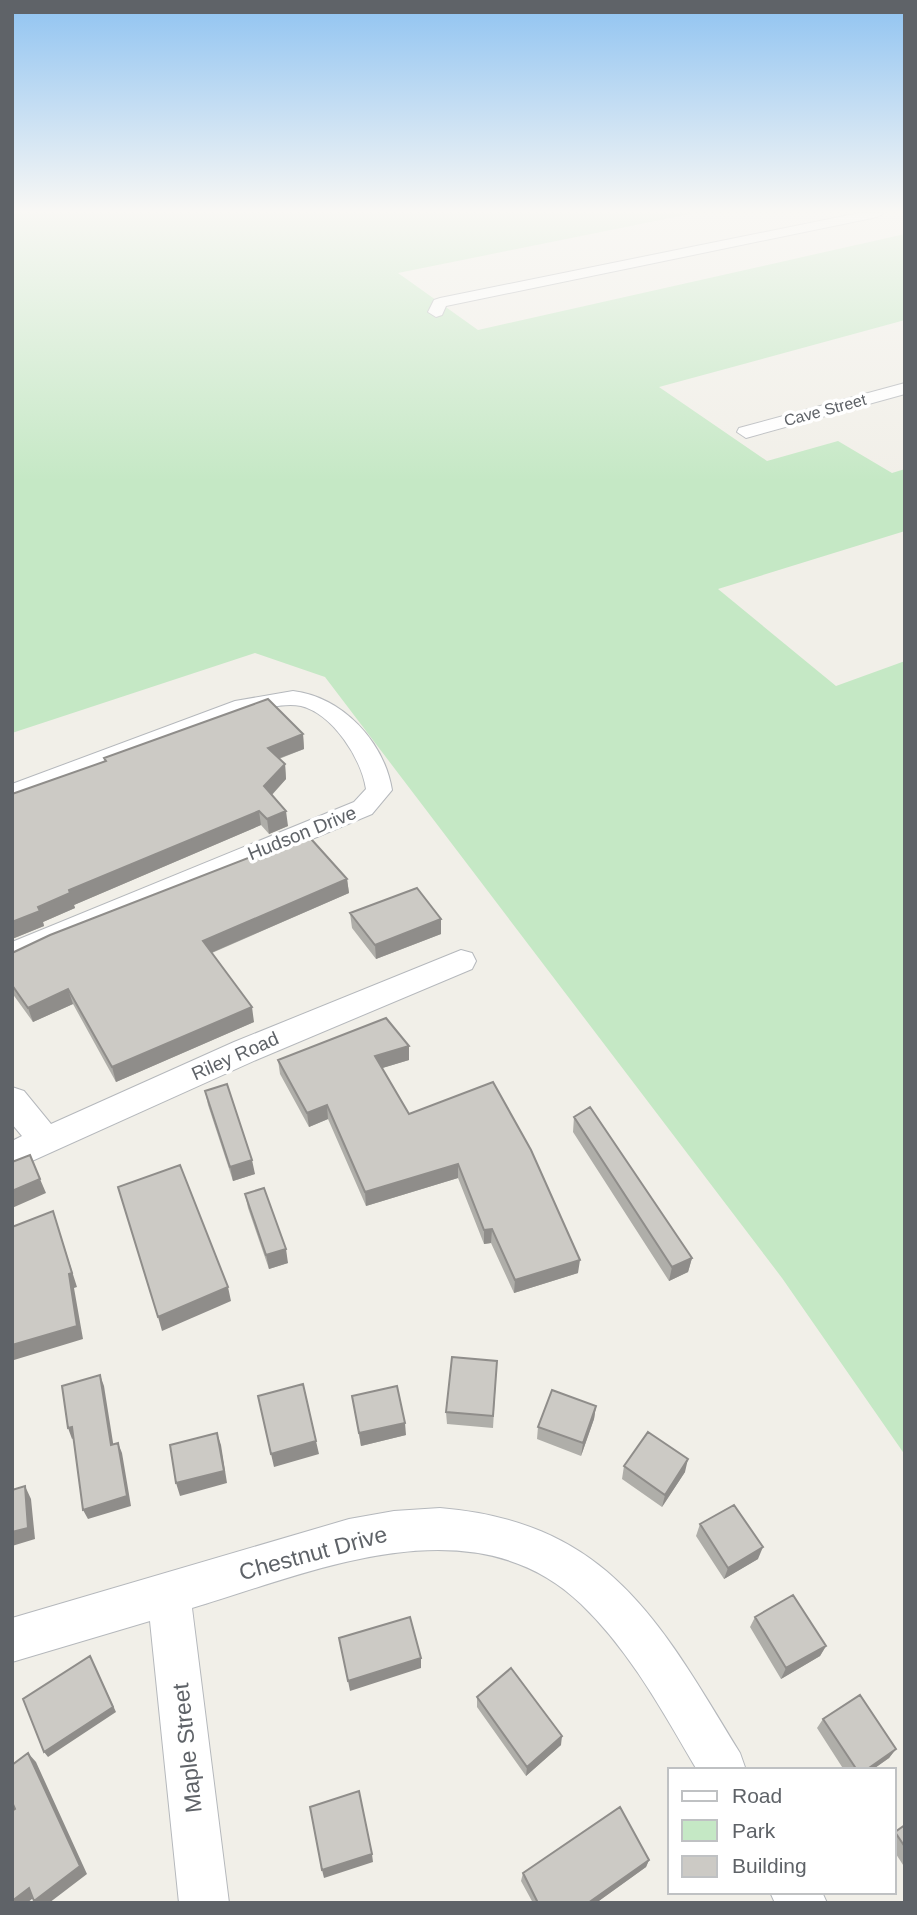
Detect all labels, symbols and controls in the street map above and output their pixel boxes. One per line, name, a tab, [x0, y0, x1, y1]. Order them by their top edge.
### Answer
street label: Cave Street	[782, 391, 869, 429]
street label: Hudson Drive	[245, 802, 359, 864]
street label: Riley Road	[188, 1028, 282, 1084]
street label: Chestnut Drive	[236, 1521, 390, 1585]
street label: Maple Street	[167, 1681, 207, 1814]
legend	[668, 1768, 896, 1894]
text: Road	[732, 1784, 782, 1807]
text: Park	[732, 1819, 776, 1842]
text: Building	[732, 1854, 807, 1877]

